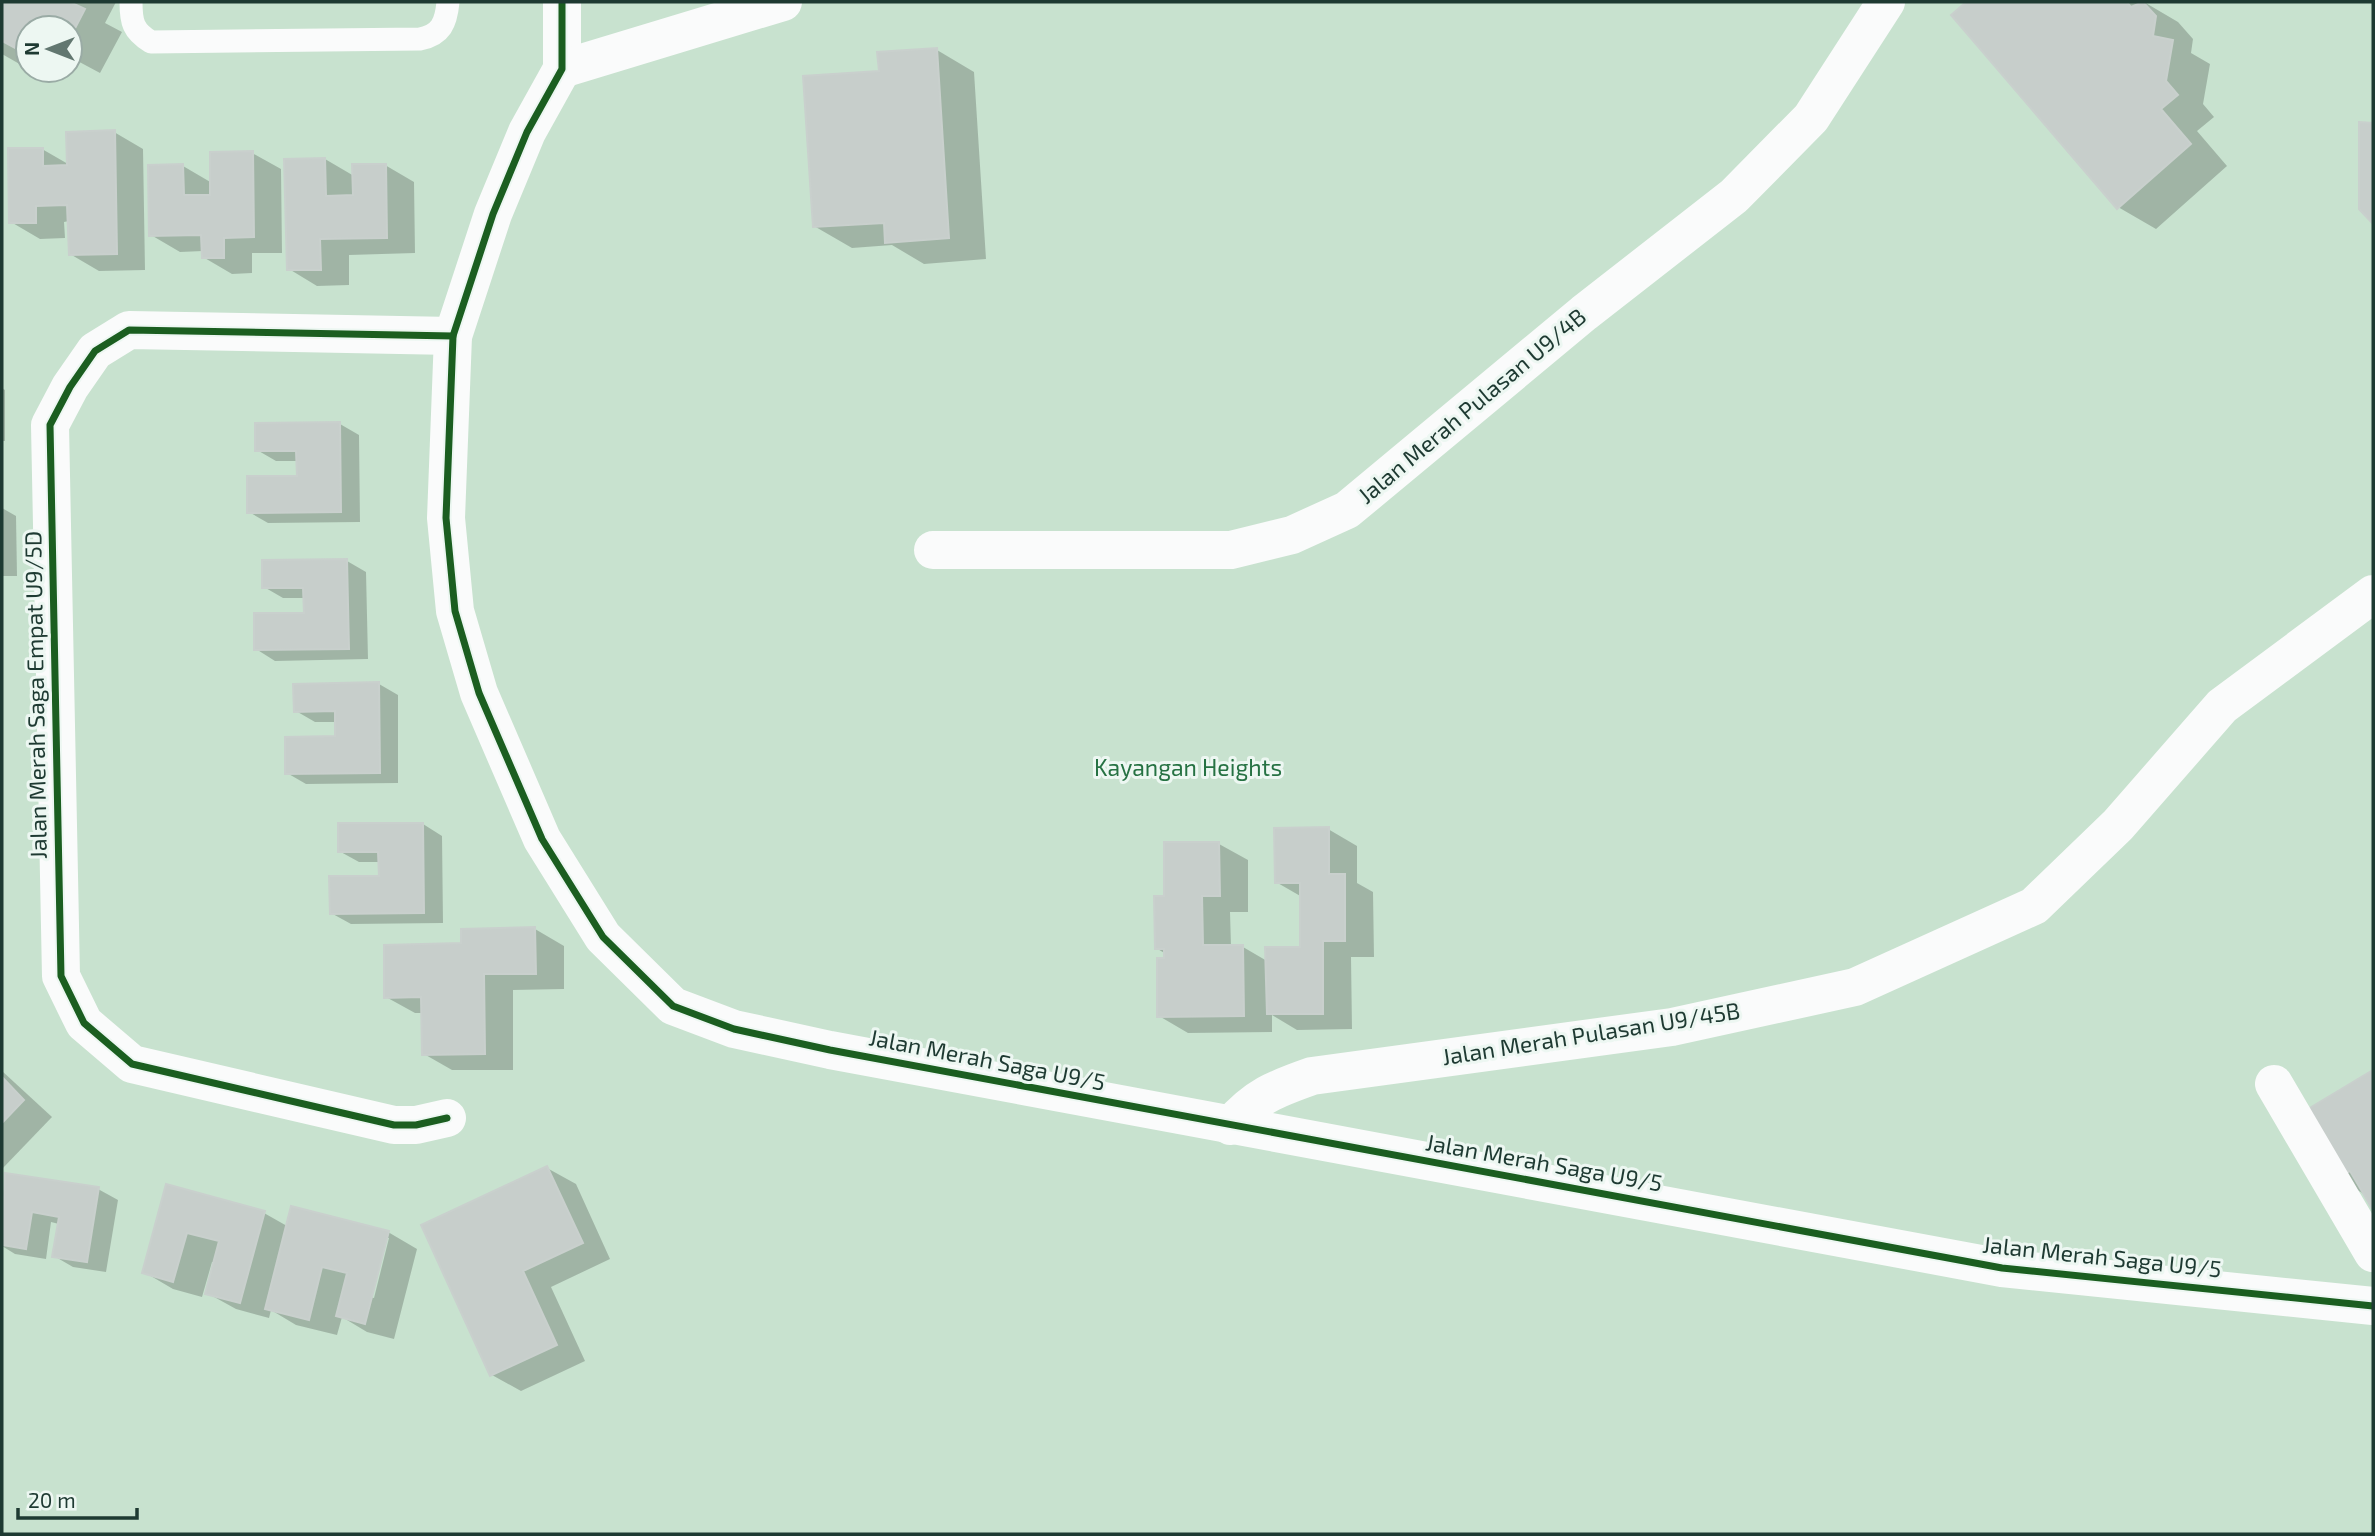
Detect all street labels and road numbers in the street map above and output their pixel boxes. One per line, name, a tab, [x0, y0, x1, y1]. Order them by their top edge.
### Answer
street label: Jalan Merah Pulasan U9/4B	[1352, 302, 1591, 509]
street label: Jalan Merah Saga Empat U9/5D	[18, 531, 52, 859]
street label: Jalan Merah Pulasan U9/45B	[1440, 996, 1742, 1070]
street label: Jalan Merah Saga U9/5	[867, 1022, 1108, 1096]
street label: Jalan Merah Saga U9/5	[1424, 1127, 1665, 1197]
street label: Jalan Merah Saga U9/5	[1981, 1230, 2223, 1282]

